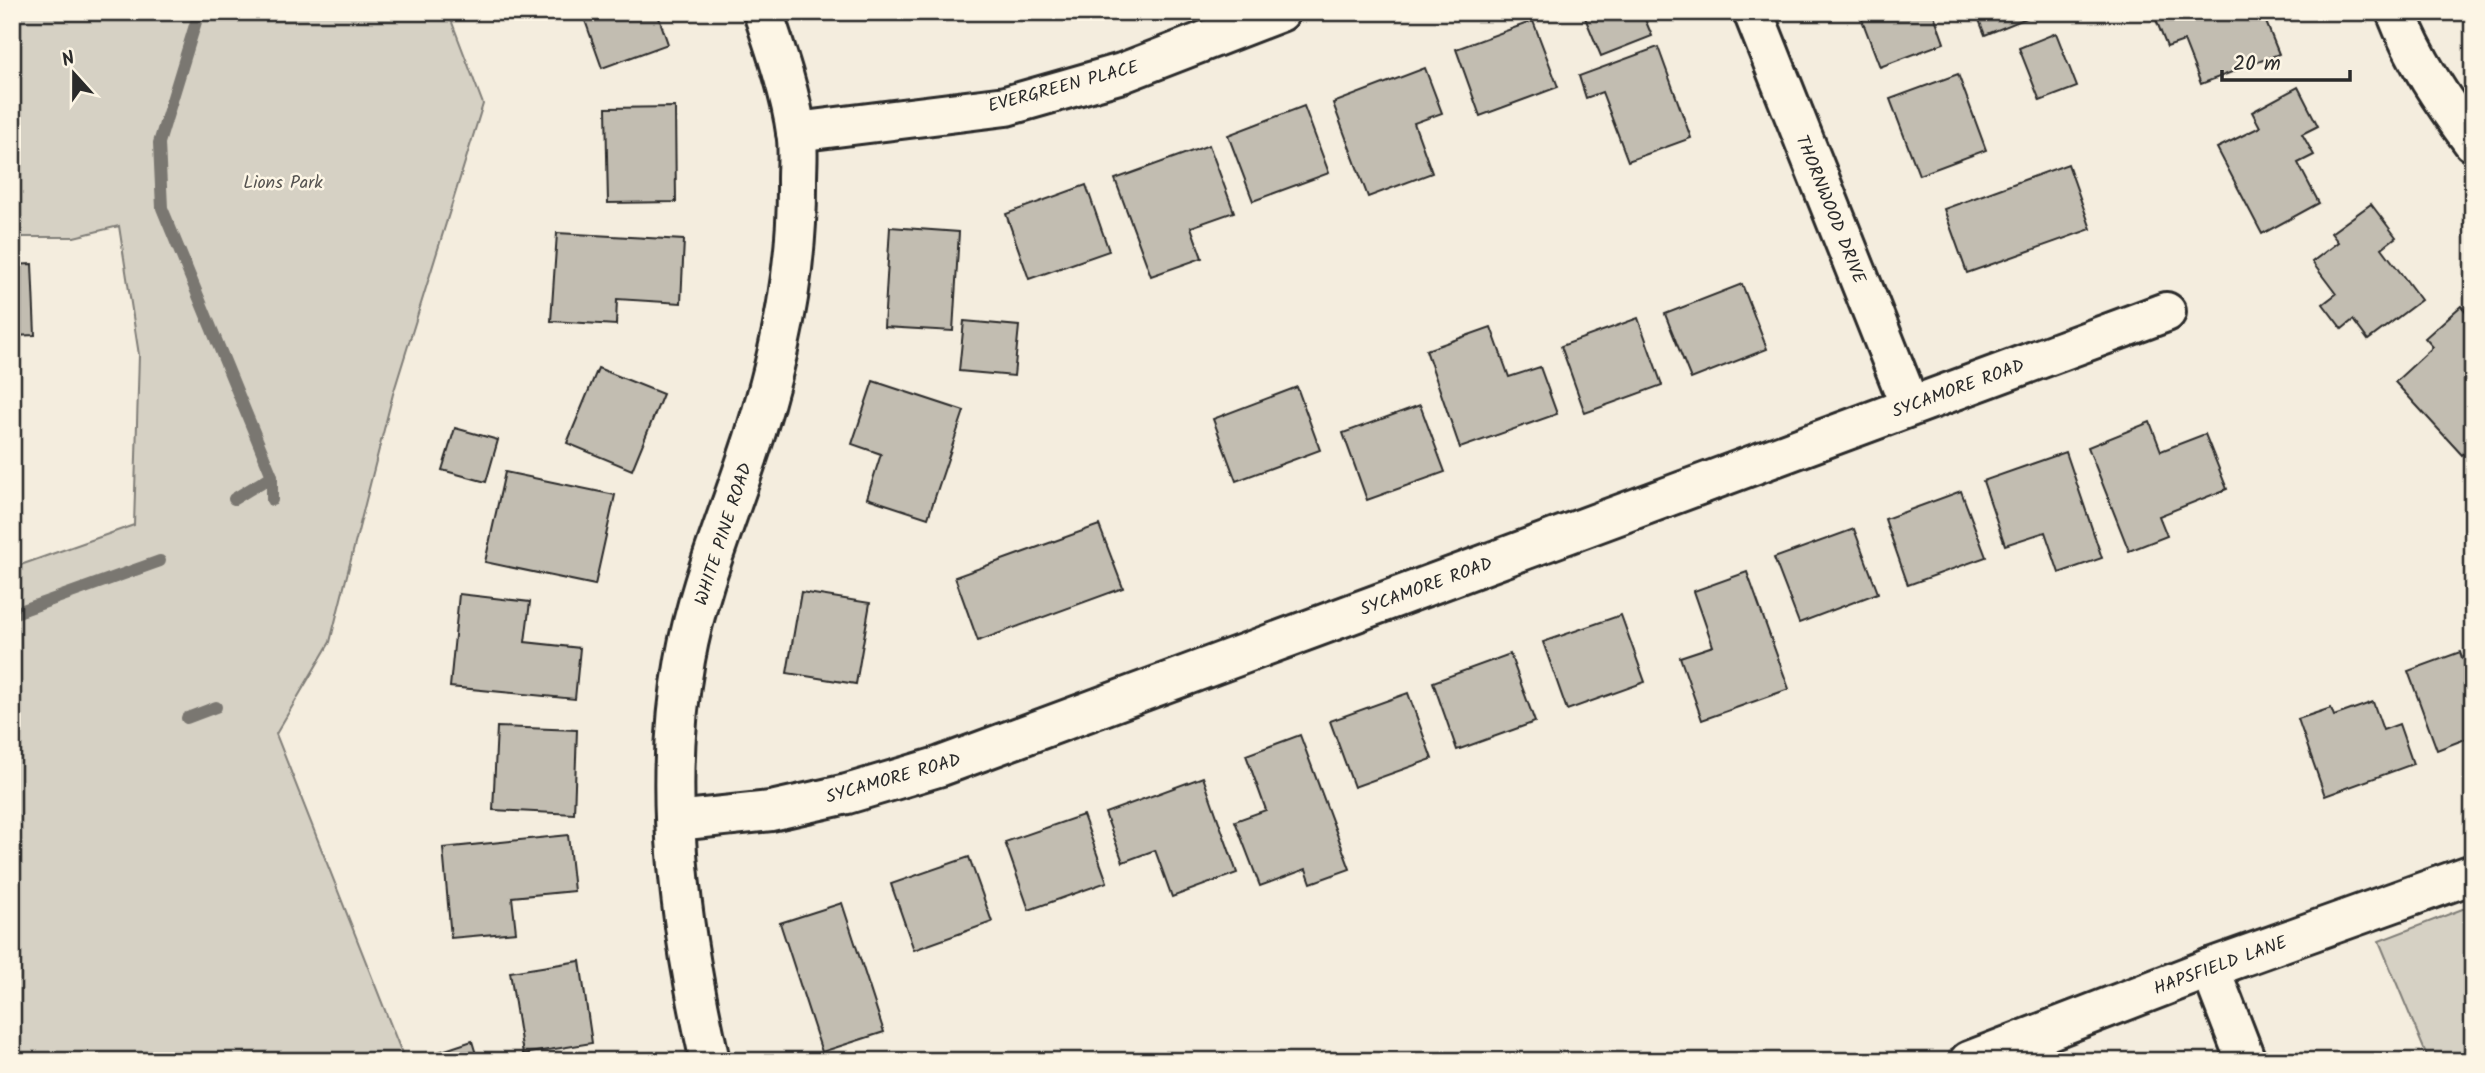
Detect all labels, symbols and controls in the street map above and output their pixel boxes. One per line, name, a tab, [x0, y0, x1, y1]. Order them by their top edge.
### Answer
north arrow	[38, 38, 108, 108]
scale bar	[2222, 38, 2350, 82]
text: N	[58, 44, 80, 76]
text: 20 m	[2233, 48, 2281, 81]
street label: EVERGREEN PLACE	[985, 53, 1142, 122]
street label: THORNWOOD DRIVE	[1787, 131, 1873, 289]
park label: Lions Park	[243, 169, 323, 198]
street label: SYCAMORE ROAD	[1888, 352, 2029, 427]
street label: WHITE PINE ROAD	[688, 459, 761, 610]
street label: SYCAMORE ROAD	[1356, 550, 1497, 625]
street label: SYCAMORE ROAD	[822, 746, 965, 813]
street label: HAPSFIELD LANE	[2150, 929, 2292, 1004]

